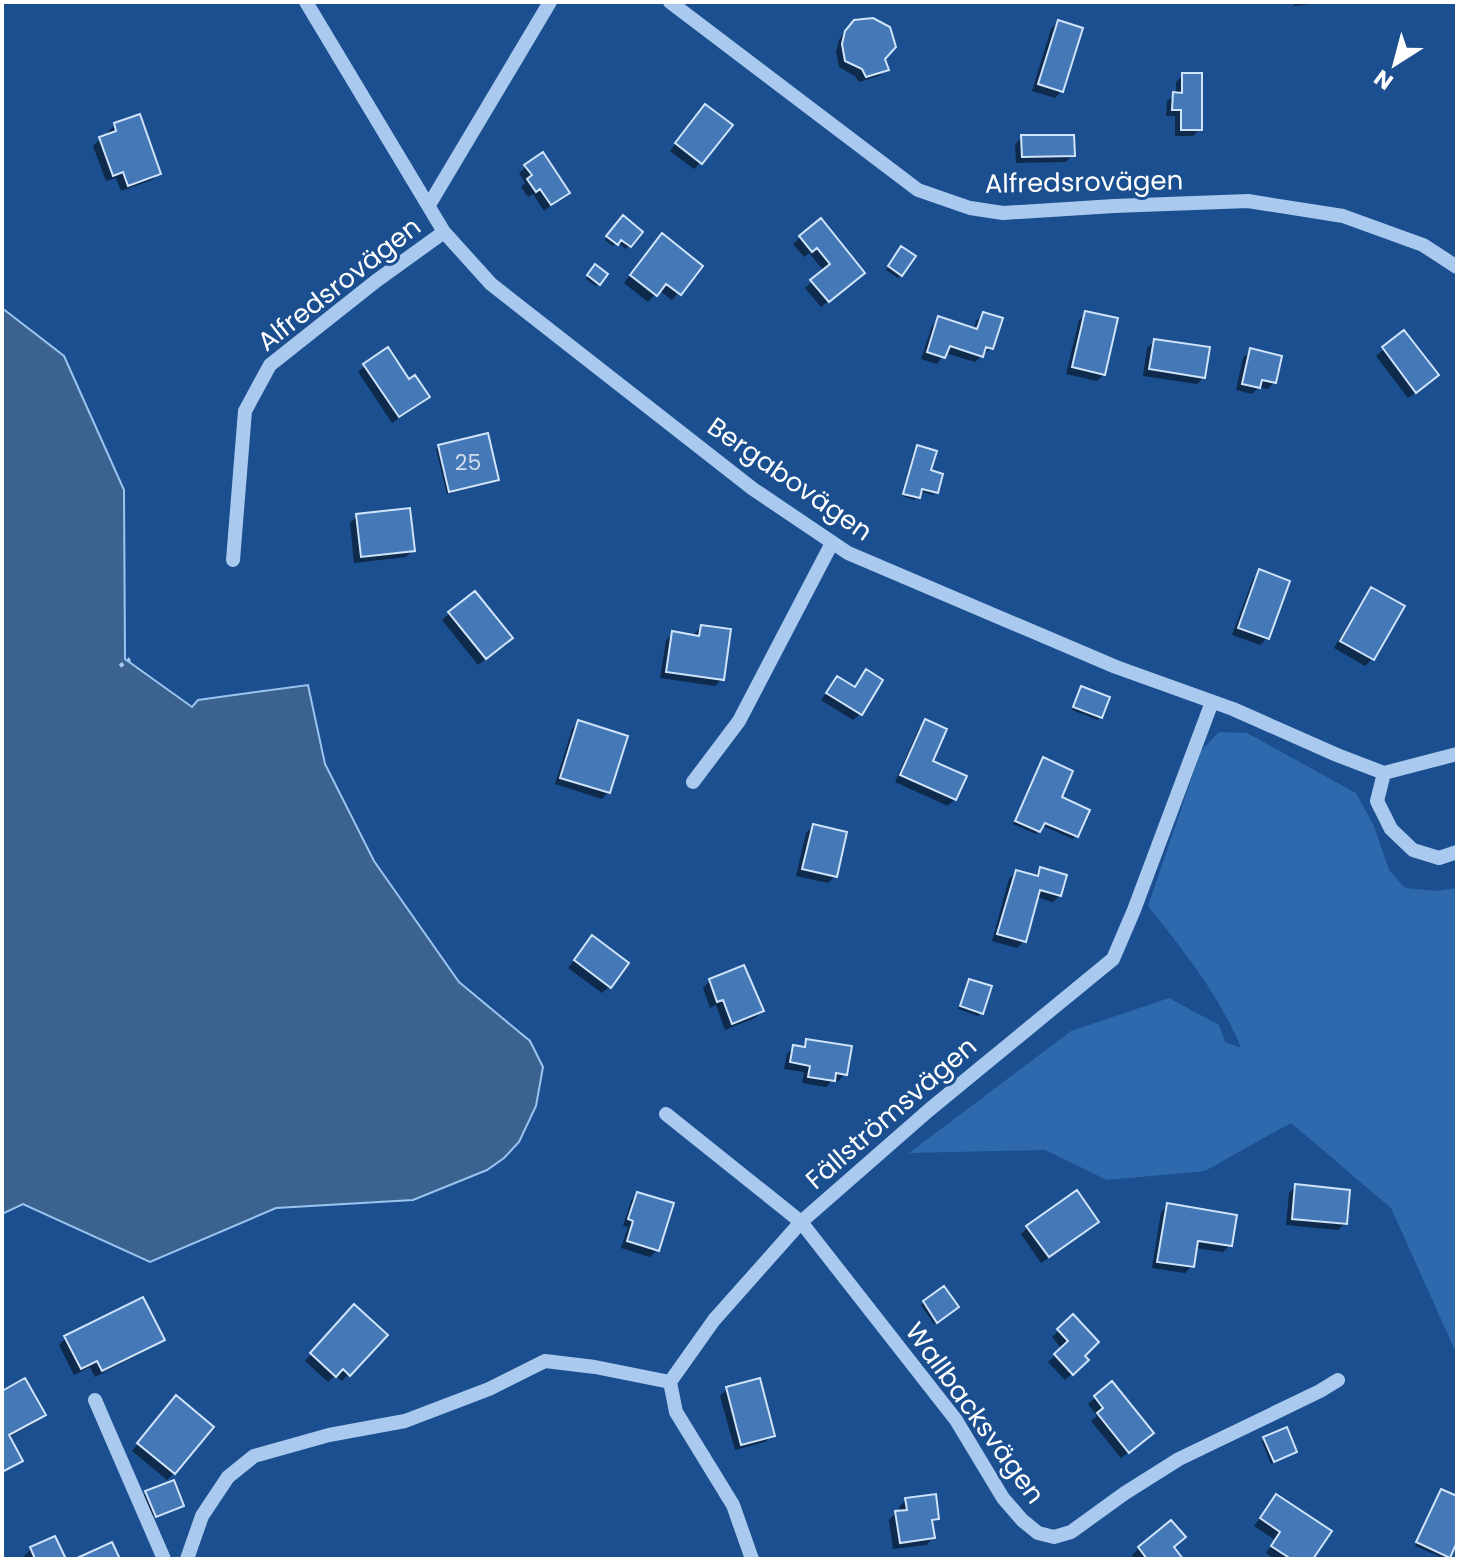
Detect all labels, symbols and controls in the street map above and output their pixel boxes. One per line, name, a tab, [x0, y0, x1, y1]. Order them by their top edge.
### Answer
north arrow	[1355, 24, 1435, 104]
text: N	[1368, 62, 1399, 97]
street label: Alfredsrovägen	[985, 162, 1183, 202]
street label: Alfredsrovägen	[250, 209, 428, 359]
street label: Bergabovägen	[700, 409, 880, 549]
house number: 25	[455, 447, 481, 478]
street label: Fällströmsvägen	[798, 1029, 984, 1197]
street label: Wallbacksvägen	[897, 1315, 1053, 1511]

